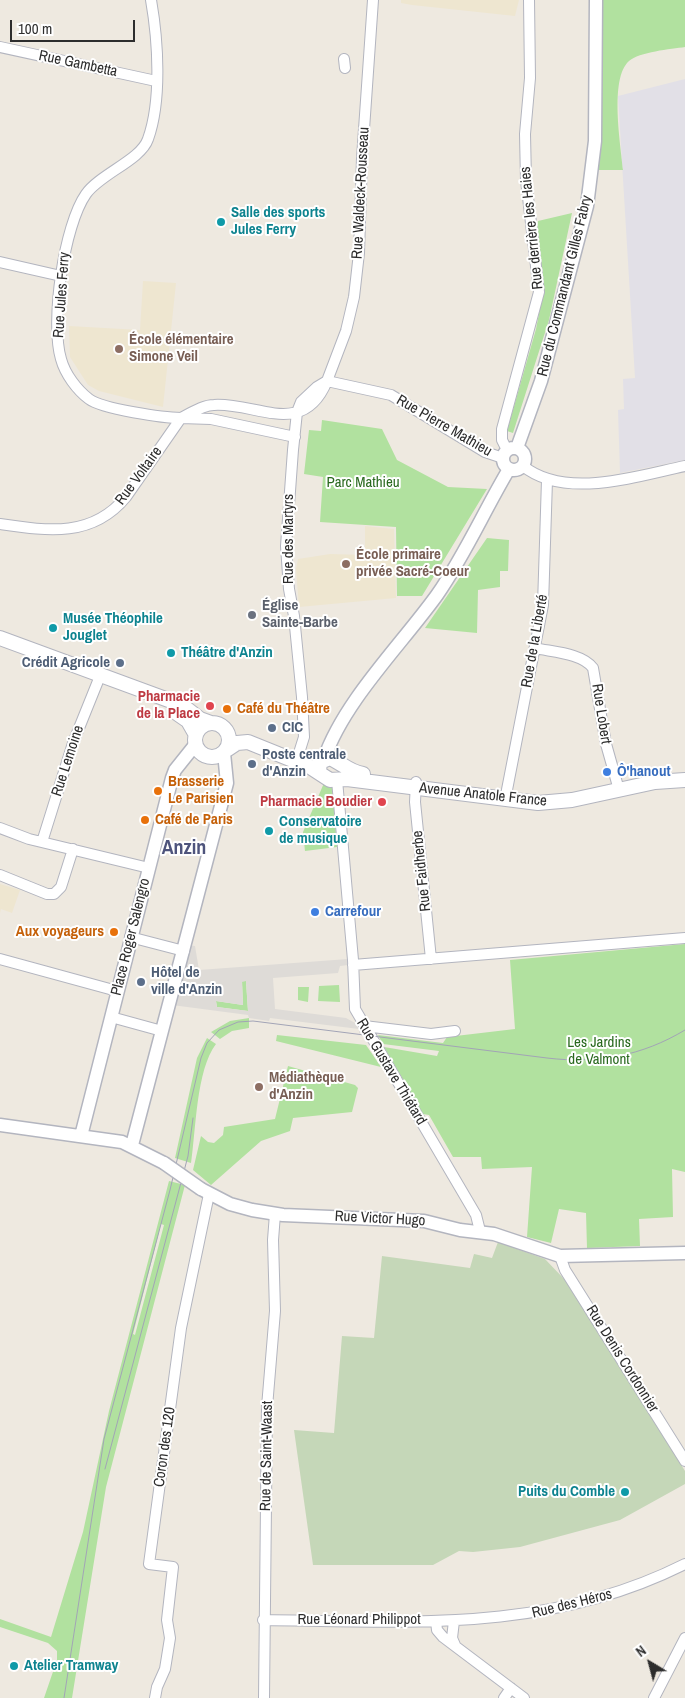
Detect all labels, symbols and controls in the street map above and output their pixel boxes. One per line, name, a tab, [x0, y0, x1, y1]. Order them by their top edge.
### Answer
scale bar	[12, 10, 138, 42]
text: 100 m	[18, 18, 52, 39]
street label: Rue Gambetta	[37, 47, 119, 81]
street label: Rue Waldeck-Rousseau	[349, 127, 373, 259]
street label: Rue derrière les Haies	[517, 166, 547, 290]
street label: Rue du Commandant Gilles Fabry	[534, 194, 596, 378]
place label: Salle des sports Jules Ferry	[231, 204, 325, 239]
marker: Salle des sports Jules Ferry	[215, 216, 227, 228]
street label: Rue Jules Ferry	[50, 251, 74, 339]
place label: École élémentaire Simone Veil	[129, 331, 234, 366]
marker: École élémentaire Simone Veil	[113, 343, 125, 355]
street label: Rue Pierre Mathieu	[393, 391, 495, 461]
street label: Rue Voltaire	[112, 443, 166, 509]
park label: Parc Mathieu	[326, 474, 400, 492]
street label: Rue des Martyrs	[280, 494, 298, 584]
place label: École primaire privée Sacré-Coeur	[356, 546, 469, 581]
marker: École primaire privée Sacré-Coeur	[340, 558, 352, 570]
street label: Rue de la Liberté	[518, 593, 552, 689]
place label: Église Sainte-Barbe	[262, 597, 338, 632]
marker: Église Sainte-Barbe	[246, 609, 258, 621]
place label: Musée Théophile Jouglet	[63, 610, 163, 645]
marker: Musée Théophile Jouglet	[47, 622, 59, 634]
place label: Théâtre d'Anzin	[181, 644, 273, 662]
marker: Théâtre d'Anzin	[165, 647, 177, 659]
place label: Crédit Agricole	[22, 654, 110, 672]
marker: Crédit Agricole	[114, 657, 126, 669]
street label: Rue Lobert	[587, 683, 615, 745]
place label: Pharmacie de la Place	[136, 688, 200, 723]
marker: Pharmacie de la Place	[204, 700, 216, 712]
place label: Café du Théâtre	[237, 700, 330, 718]
marker: Café du Théâtre	[221, 703, 233, 715]
place label: CIC	[282, 719, 303, 737]
marker: CIC	[266, 722, 278, 734]
street label: Rue Lemoine	[48, 723, 88, 799]
place label: Poste centrale d'Anzin	[262, 746, 346, 781]
marker: Poste centrale d'Anzin	[246, 758, 258, 770]
place label: Ô'hanout	[617, 763, 670, 781]
marker: Ô'hanout	[601, 766, 613, 778]
place label: Brasserie Le Parisien	[168, 773, 234, 808]
street label: Avenue Anatole France	[418, 779, 548, 811]
marker: Brasserie Le Parisien	[152, 785, 164, 797]
place label: Pharmacie Boudier	[260, 793, 372, 811]
marker: Pharmacie Boudier	[376, 796, 388, 808]
place label: Café de Paris	[155, 811, 233, 829]
place label: Conservatoire de musique	[279, 813, 362, 848]
marker: Café de Paris	[139, 814, 151, 826]
marker: Conservatoire de musique	[263, 825, 275, 837]
street label: Rue Faidherbe	[409, 830, 435, 912]
district label: Anzin	[162, 837, 206, 861]
street label: Place Roger Salengro	[108, 876, 154, 998]
place label: Carrefour	[325, 903, 381, 921]
marker: Carrefour	[309, 906, 321, 918]
place label: Aux voyageurs	[16, 923, 104, 941]
marker: Aux voyageurs	[108, 926, 120, 938]
place label: Hôtel de ville d'Anzin	[151, 964, 222, 999]
marker: Hôtel de ville d'Anzin	[135, 976, 147, 988]
street label: Rue Gustave Thiétard	[352, 1015, 430, 1129]
park label: Les Jardins de Valmont	[567, 1034, 631, 1069]
place label: Médiathèque d'Anzin	[269, 1069, 344, 1104]
marker: Médiathèque d'Anzin	[253, 1081, 265, 1093]
street label: Rue Victor Hugo	[334, 1208, 426, 1230]
street label: Rue Denis Cordonnier	[582, 1302, 662, 1416]
street label: Rue de Saint-Waast	[257, 1401, 277, 1511]
street label: Coron des 120	[150, 1406, 180, 1488]
place label: Puits du Comble	[518, 1483, 615, 1501]
marker: Puits du Comble	[619, 1486, 631, 1498]
street label: Rue des Héros	[530, 1585, 614, 1623]
street label: Rue Léonard Philippot	[297, 1611, 421, 1629]
north arrow	[625, 1638, 675, 1688]
text: N	[632, 1641, 650, 1661]
place label: Atelier Tramway	[24, 1657, 118, 1675]
marker: Atelier Tramway	[8, 1660, 20, 1672]

